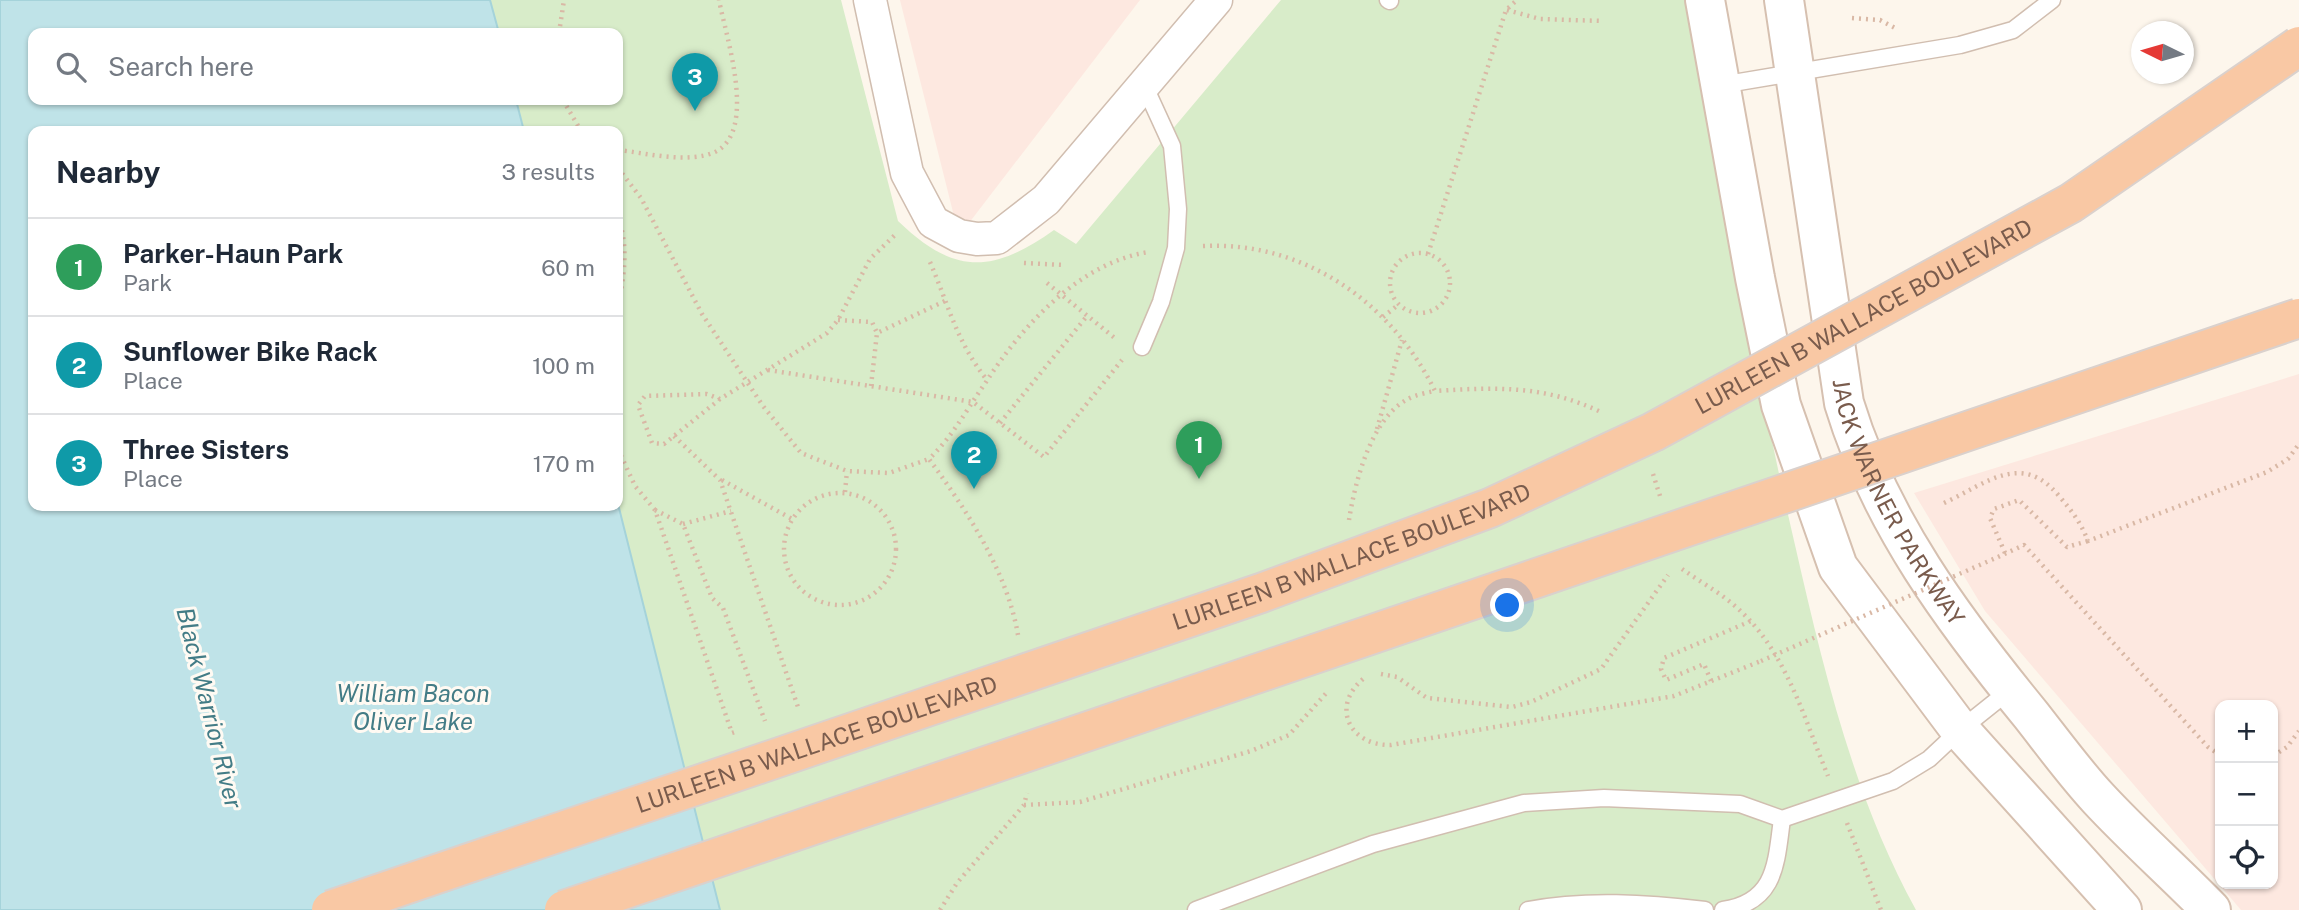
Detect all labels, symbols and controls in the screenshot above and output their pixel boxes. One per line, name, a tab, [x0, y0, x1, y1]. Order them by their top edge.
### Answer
north arrow	[2131, 21, 2194, 84]
search box	[28, 28, 623, 105]
icon: search	[52, 48, 90, 86]
text: Search here	[108, 51, 254, 82]
pin: 3	[672, 53, 718, 111]
text: Nearby	[56, 154, 160, 190]
text: 3 results	[501, 158, 595, 185]
street label: LURLEEN B WALLACE BOULEVARD	[1690, 213, 2037, 419]
text: Parker-Haun Park	[123, 238, 343, 269]
text: 1	[74, 254, 84, 281]
text: 60 m	[541, 254, 595, 281]
text: Park	[123, 269, 172, 296]
text: Sunflower Bike Rack	[123, 336, 378, 367]
text: 2	[72, 352, 86, 379]
text: 100 m	[532, 352, 595, 379]
text: Place	[123, 367, 183, 394]
street label: JACK WARNER PARKWAY	[1828, 377, 1971, 630]
pin: 1	[1176, 421, 1222, 479]
pin: 2	[951, 431, 997, 489]
text: Three Sisters	[123, 434, 289, 465]
text: 3	[71, 450, 87, 477]
text: 170 m	[533, 450, 595, 477]
text: Place	[123, 465, 183, 492]
street label: LURLEEN B WALLACE BOULEVARD	[1169, 477, 1535, 635]
your location	[1490, 588, 1524, 622]
water label: Black Warrior River	[171, 604, 249, 812]
street label: LURLEEN B WALLACE BOULEVARD	[632, 670, 1001, 818]
water label: William Bacon Oliver Lake	[336, 679, 490, 735]
map controls	[2215, 700, 2278, 889]
button: +	[2215, 700, 2278, 763]
button: −	[2215, 763, 2278, 826]
button: locate	[2215, 826, 2278, 889]

